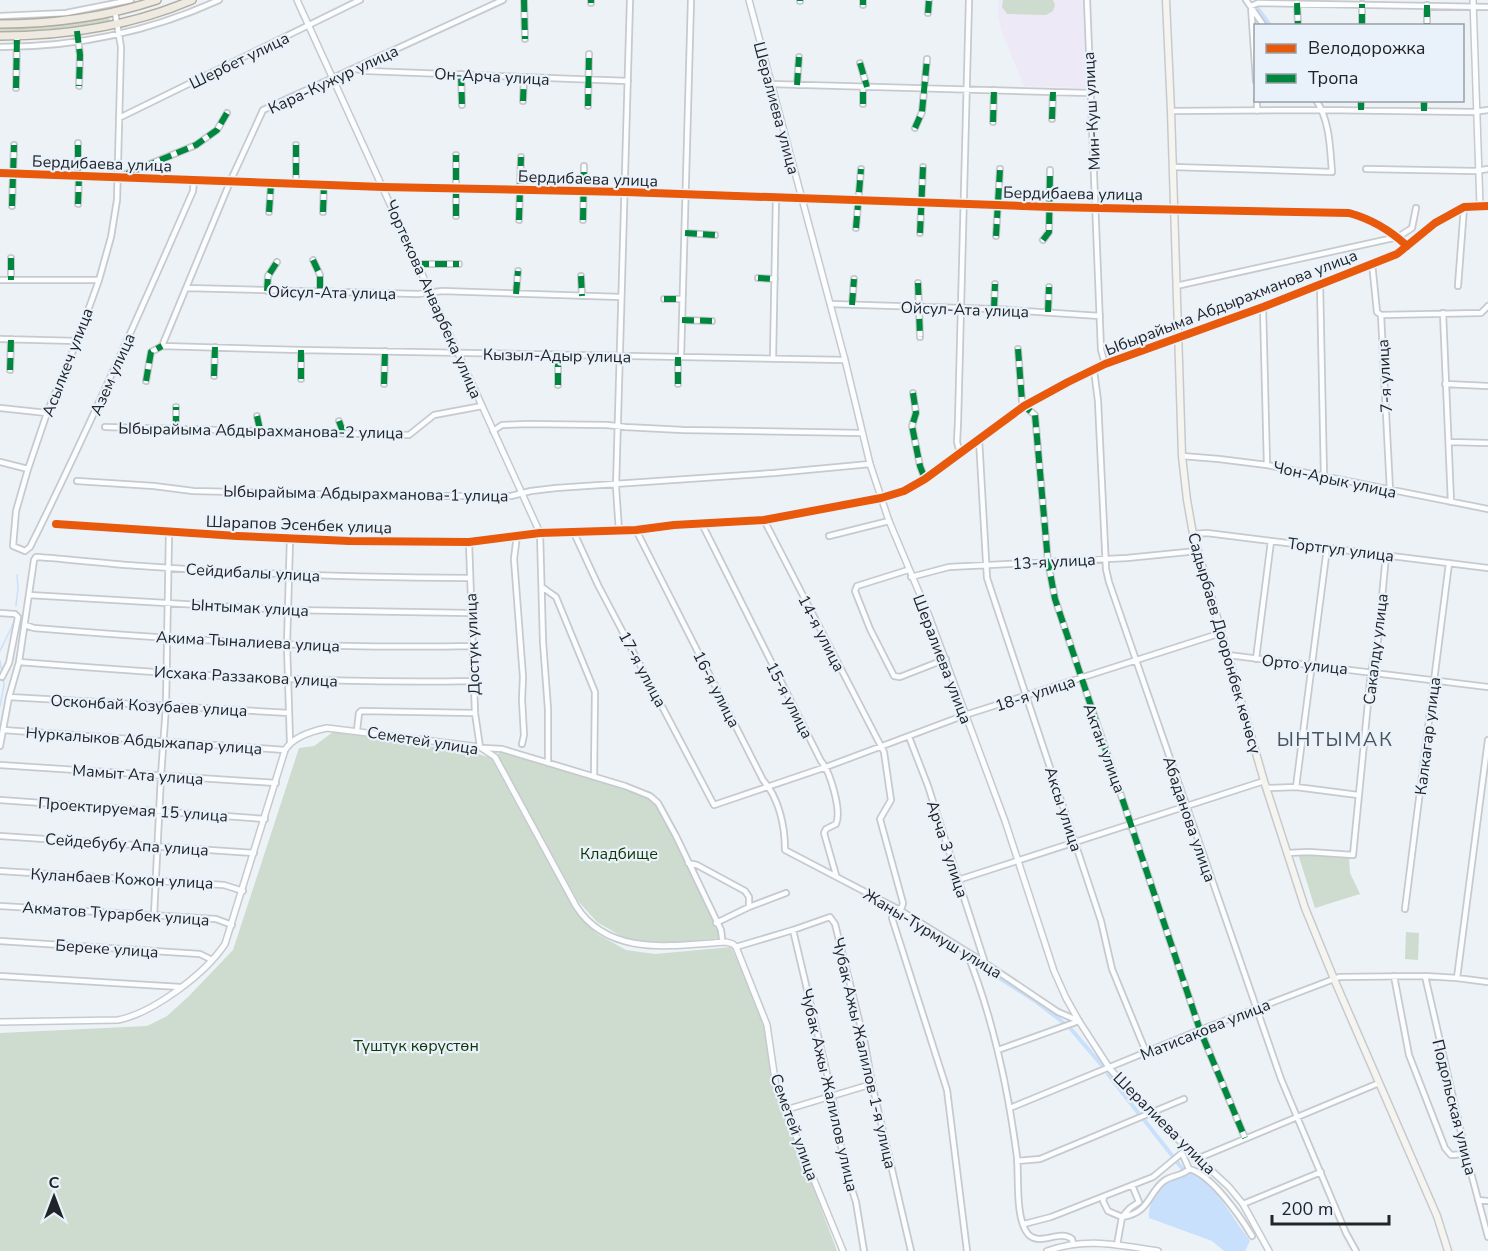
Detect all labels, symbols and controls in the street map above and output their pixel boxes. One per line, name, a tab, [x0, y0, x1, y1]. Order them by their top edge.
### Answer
legend	[1254, 24, 1464, 102]
street label: Шербет улица	[186, 27, 293, 95]
text: Велодорожка	[1308, 36, 1425, 60]
street label: Шералиева улица	[748, 39, 804, 177]
street label: Кара-Кужур улица	[265, 40, 402, 120]
street label: Мин-Куш улица	[1078, 51, 1106, 171]
street label: Он-Арча улица	[434, 63, 550, 91]
text: Тропа	[1308, 66, 1359, 90]
street label: Бердибаева улица	[32, 151, 172, 177]
street label: Бердибаева улица	[518, 166, 658, 192]
street label: Бердибаева улица	[1003, 182, 1143, 206]
street label: Чортекова Анварбека улица	[379, 196, 487, 402]
street label: Ыбырайыма Абдырахманова улица	[1102, 245, 1361, 361]
street label: Ойсул-Ата улица	[268, 281, 396, 305]
street label: Ойсул-Ата улица	[900, 297, 1030, 323]
street label: Асылкеч улица	[37, 305, 99, 420]
street label: Азем улица	[85, 330, 141, 419]
street label: 7-я улица	[1372, 339, 1398, 413]
street label: Кызыл-Адыр улица	[483, 344, 631, 368]
street label: Ыбырайыма Абдырахманова-2 улица	[118, 418, 404, 444]
street label: Чон-Арык улица	[1271, 456, 1399, 504]
street label: Ыбырайыма Абдырахманова-1 улица	[223, 481, 509, 507]
street label: Шарапов Эсенбек улица	[206, 511, 392, 539]
street label: Садырбаев Дооронбек көчөсү	[1182, 530, 1266, 757]
street label: Тортгул улица	[1287, 533, 1395, 567]
street label: 13-я улица	[1012, 549, 1096, 575]
street label: Сейдибалы улица	[185, 558, 321, 588]
street label: 14-я улица	[792, 591, 850, 676]
street label: Шералиева улица	[907, 591, 977, 727]
street label: Сакалду улица	[1358, 592, 1394, 706]
street label: Достук улица	[460, 593, 486, 695]
street label: Ынтымак улица	[190, 594, 310, 622]
street label: Акима Тыналиева улица	[155, 626, 340, 658]
street label: 17-я улица	[613, 628, 671, 711]
street label: 16-я улица	[687, 647, 745, 732]
street label: Орто улица	[1261, 650, 1349, 680]
street label: 15-я улица	[760, 658, 818, 743]
street label: Исхака Раззакова улица	[153, 661, 339, 693]
street label: 18-я улица	[992, 671, 1078, 717]
street label: Калкагар улица	[1410, 676, 1446, 796]
street label: Осконбай Козубаев улица	[50, 690, 248, 722]
street label: Актан улица	[1078, 700, 1130, 796]
street label: Семетей улица	[366, 721, 480, 761]
street label: Нуркалыков Абдыжапар улица	[25, 722, 263, 760]
district label: ЫНТЫМАК	[1277, 726, 1393, 753]
street label: Абаданова улица	[1157, 753, 1221, 885]
street label: Мамыт Ата улица	[72, 759, 204, 791]
street label: Аксы улица	[1039, 764, 1087, 855]
street label: Проектируемая 15 улица	[37, 792, 229, 828]
street label: Арча 3 улица	[921, 798, 973, 901]
street label: Сейдебубу Апа улица	[44, 828, 209, 862]
park label: Кладбище	[580, 843, 658, 865]
street label: Куланбаев Кожон улица	[30, 863, 214, 895]
street label: Жаны-Турмуш улица	[859, 884, 1006, 984]
street label: Акматов Турарбек улица	[22, 896, 210, 932]
street label: Береке улица	[55, 934, 159, 964]
street label: Чубак Ажы Жалилов 1-я улица	[827, 935, 901, 1171]
street label: Чубак Ажы Жалилов улица	[795, 987, 863, 1194]
street label: Матисакова улица	[1137, 994, 1274, 1066]
park label: Түштүк көрүстөн	[353, 1035, 479, 1057]
street label: Подольская улица	[1427, 1037, 1482, 1177]
street label: Шералиева улица	[1108, 1068, 1220, 1180]
street label: Семетей улица	[765, 1071, 824, 1184]
north arrow	[24, 1167, 84, 1227]
text: С	[49, 1172, 60, 1194]
scale bar	[1272, 1188, 1389, 1226]
text: 200 m	[1281, 1197, 1333, 1221]

